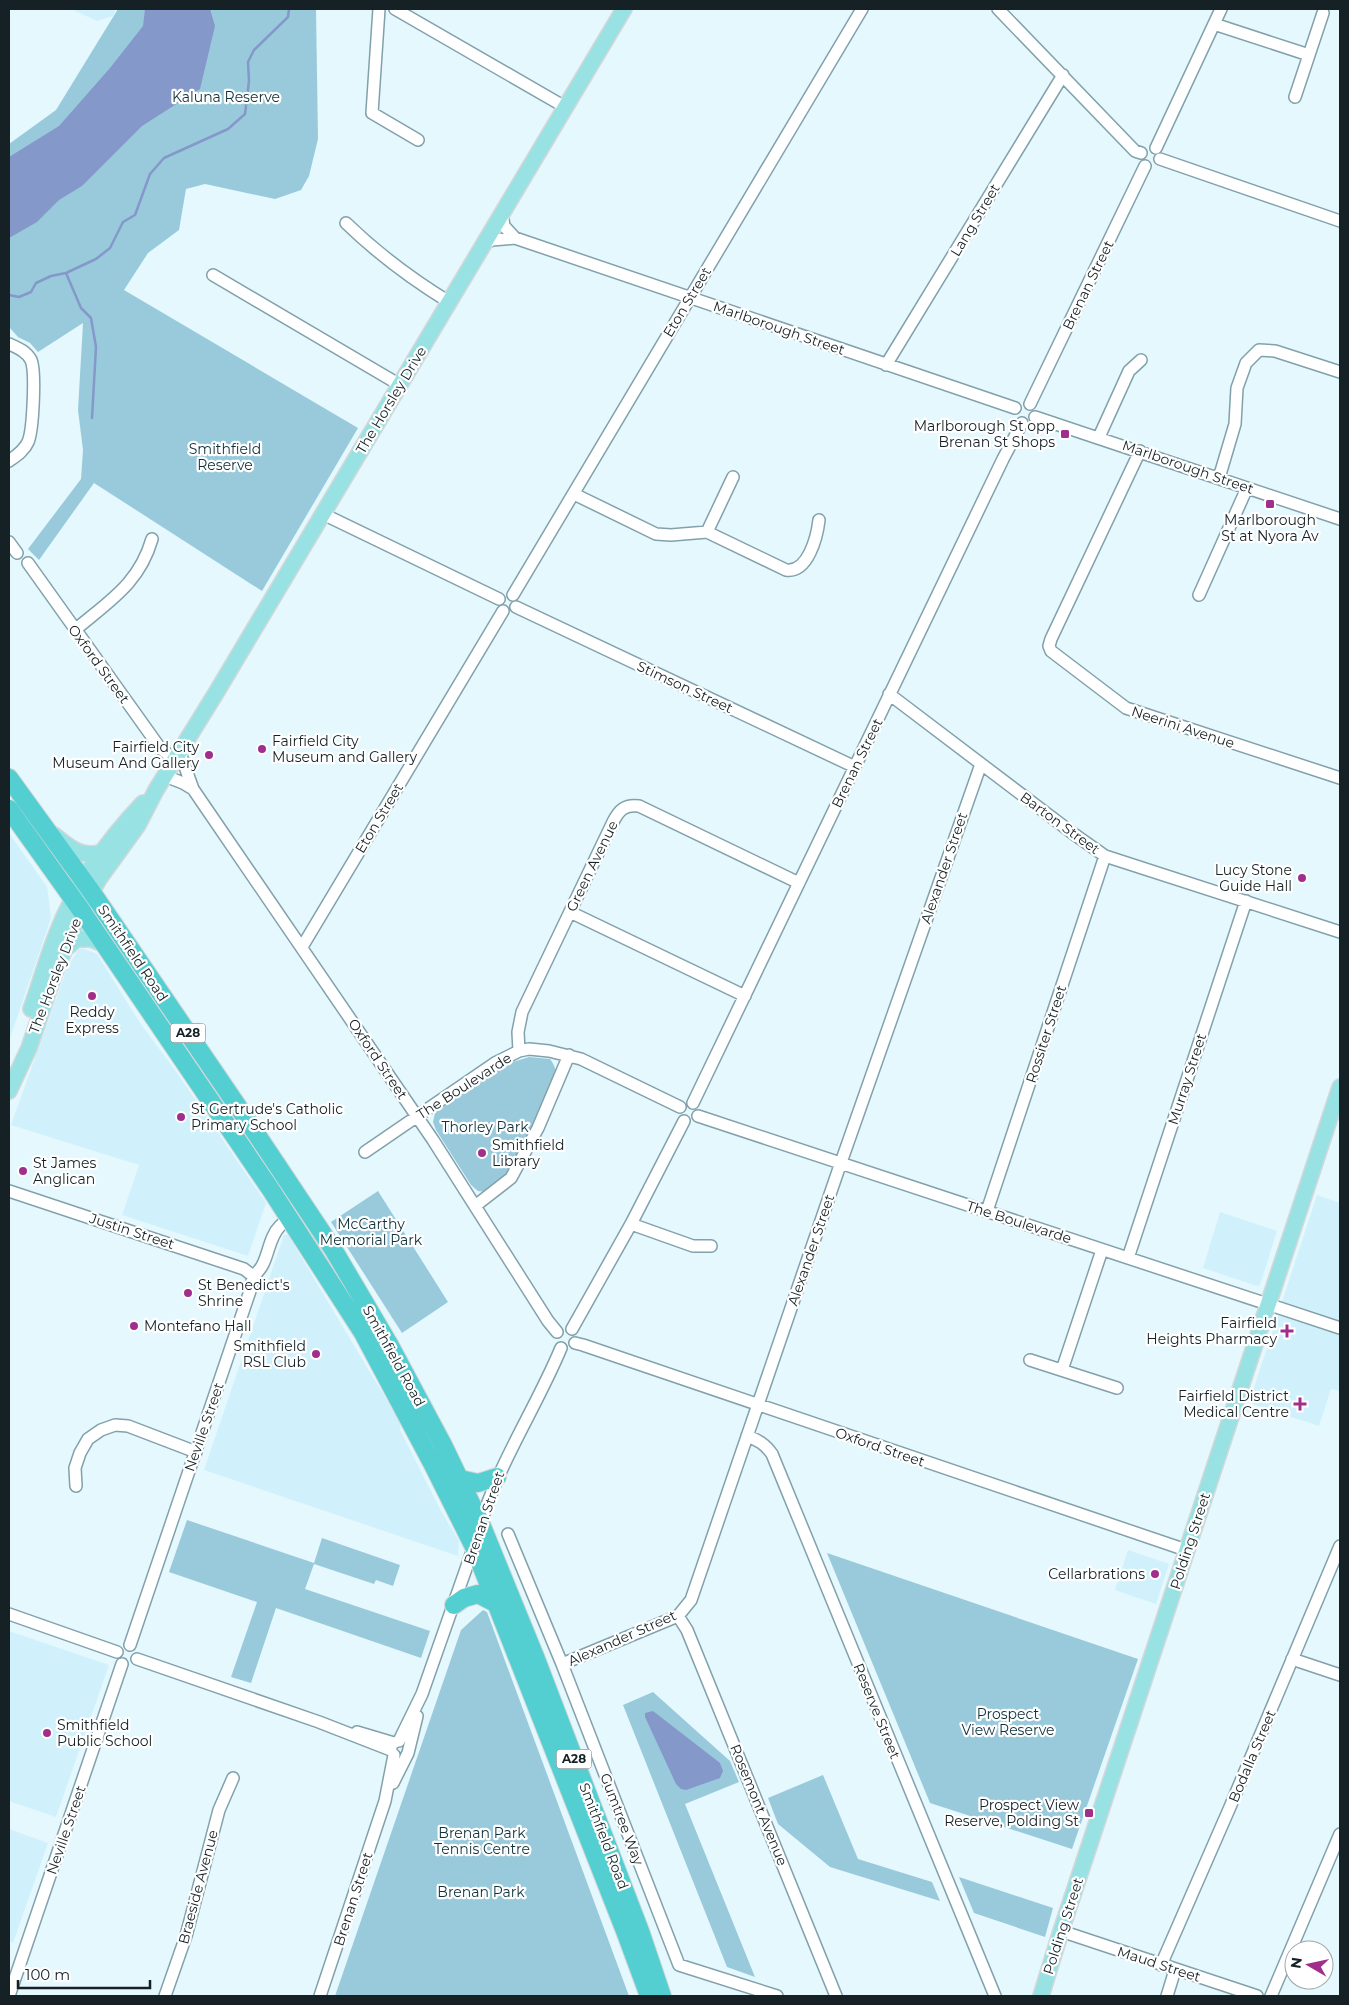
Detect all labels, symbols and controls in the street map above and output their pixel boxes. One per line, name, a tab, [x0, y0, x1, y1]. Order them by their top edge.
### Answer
park label: Kaluna Reserve	[172, 88, 280, 106]
street label: Lang Street	[946, 180, 1004, 260]
street label: Brenan Street	[1059, 237, 1118, 333]
street label: Eton Street	[659, 263, 715, 340]
street label: Marlborough Street	[711, 297, 847, 359]
street label: The Horsley Drive	[352, 343, 430, 457]
place label: Marlborough St opp Brenan St Shops	[914, 417, 1055, 451]
marker: Marlborough St opp Brenan St Shops	[1059, 428, 1071, 440]
street label: Marlborough Street	[1120, 436, 1256, 498]
park label: Smithfield Reserve	[189, 440, 261, 474]
marker: Marlborough St at Nyora Av	[1264, 498, 1276, 510]
place label: Marlborough St at Nyora Av	[1221, 511, 1319, 545]
street label: Oxford Street	[64, 621, 134, 707]
street label: Stimson Street	[634, 657, 736, 717]
street label: Neerini Avenue	[1129, 702, 1237, 752]
street label: Brenan Street	[828, 715, 887, 811]
place label: Fairfield City Museum and Gallery	[272, 732, 417, 766]
place label: Fairfield City Museum And Gallery	[52, 738, 199, 772]
marker: Fairfield City Museum and Gallery	[256, 743, 268, 755]
marker: Fairfield City Museum And Gallery	[203, 749, 215, 761]
street label: Eton Street	[351, 779, 407, 856]
street label: Barton Street	[1017, 788, 1104, 858]
street label: Alexander Street	[916, 810, 972, 926]
street label: Green Avenue	[562, 818, 622, 914]
place label: Lucy Stone Guide Hall	[1215, 861, 1292, 895]
marker: Lucy Stone Guide Hall	[1296, 872, 1308, 884]
street label: Smithfield Road	[94, 901, 172, 1005]
street label: The Horsley Drive	[25, 916, 85, 1036]
street label: Rossiter Street	[1022, 983, 1070, 1085]
marker: Reddy Express	[86, 990, 98, 1002]
place label: Reddy Express	[65, 1003, 119, 1037]
street label: Oxford Street	[344, 1015, 412, 1103]
road number: A28	[170, 1024, 206, 1042]
street label: Murray Street	[1164, 1031, 1210, 1127]
street label: The Boulevarde	[413, 1049, 515, 1123]
place label: St Gertrude's Catholic Primary School	[191, 1100, 343, 1134]
marker: St Gertrude's Catholic Primary School	[175, 1111, 187, 1123]
park label: Thorley Park	[441, 1118, 529, 1136]
place label: Smithfield Library	[492, 1136, 565, 1170]
marker: Smithfield Library	[476, 1147, 488, 1159]
place label: St James Anglican	[33, 1154, 97, 1188]
marker: St James Anglican	[17, 1165, 29, 1177]
street label: Alexander Street	[783, 1192, 839, 1308]
street label: The Boulevarde	[964, 1197, 1074, 1247]
street label: Justin Street	[86, 1209, 177, 1253]
park label: McCarthy Memorial Park	[320, 1215, 423, 1249]
place label: St Benedict's Shrine	[198, 1276, 290, 1310]
marker: St Benedict's Shrine	[182, 1287, 194, 1299]
street label: Smithfield Road	[359, 1302, 429, 1410]
place label: Fairfield Heights Pharmacy	[1146, 1314, 1277, 1348]
place label: Montefano Hall	[144, 1317, 251, 1335]
marker: Montefano Hall	[128, 1320, 140, 1332]
marker: Fairfield Heights Pharmacy	[1281, 1325, 1293, 1337]
place label: Smithfield RSL Club	[234, 1337, 306, 1371]
marker: Smithfield RSL Club	[310, 1348, 322, 1360]
street label: Neville Street	[180, 1380, 228, 1474]
place label: Fairfield District Medical Centre	[1178, 1387, 1289, 1421]
marker: Fairfield District Medical Centre	[1293, 1397, 1307, 1411]
street label: Oxford Street	[833, 1423, 927, 1471]
street label: Brenan Street	[460, 1469, 509, 1567]
street label: Polding Street	[1166, 1490, 1214, 1592]
place label: Cellarbrations	[1048, 1565, 1145, 1583]
marker: Cellarbrations	[1149, 1568, 1161, 1580]
street label: Alexander Street	[565, 1606, 679, 1670]
street label: Reserve Street	[850, 1661, 904, 1762]
park label: Prospect View Reserve	[961, 1705, 1055, 1739]
street label: Bodalla Street	[1224, 1707, 1280, 1805]
place label: Smithfield Public School	[57, 1716, 152, 1750]
marker: Smithfield Public School	[41, 1727, 53, 1739]
street label: Rosemont Avenue	[726, 1742, 792, 1868]
road number: A28	[556, 1750, 592, 1768]
street label: Gumtree Way	[596, 1770, 648, 1868]
street label: Smithfield Road	[575, 1780, 633, 1892]
street label: Neville Street	[42, 1783, 90, 1877]
place label: Prospect View Reserve, Polding St	[944, 1796, 1080, 1830]
marker: Prospect View Reserve, Polding St	[1083, 1807, 1095, 1819]
park label: Brenan Park Tennis Centre	[434, 1824, 530, 1858]
street label: Braeside Avenue	[174, 1828, 222, 1946]
street label: Brenan Street	[329, 1849, 377, 1948]
street label: Polding Street	[1039, 1875, 1087, 1977]
park label: Brenan Park	[437, 1883, 525, 1901]
north arrow	[1284, 1940, 1334, 1990]
street label: Maud Street	[1115, 1942, 1203, 1986]
text: N	[1286, 1956, 1306, 1970]
scale bar	[18, 1958, 150, 1990]
text: 100 m	[25, 1965, 70, 1984]

